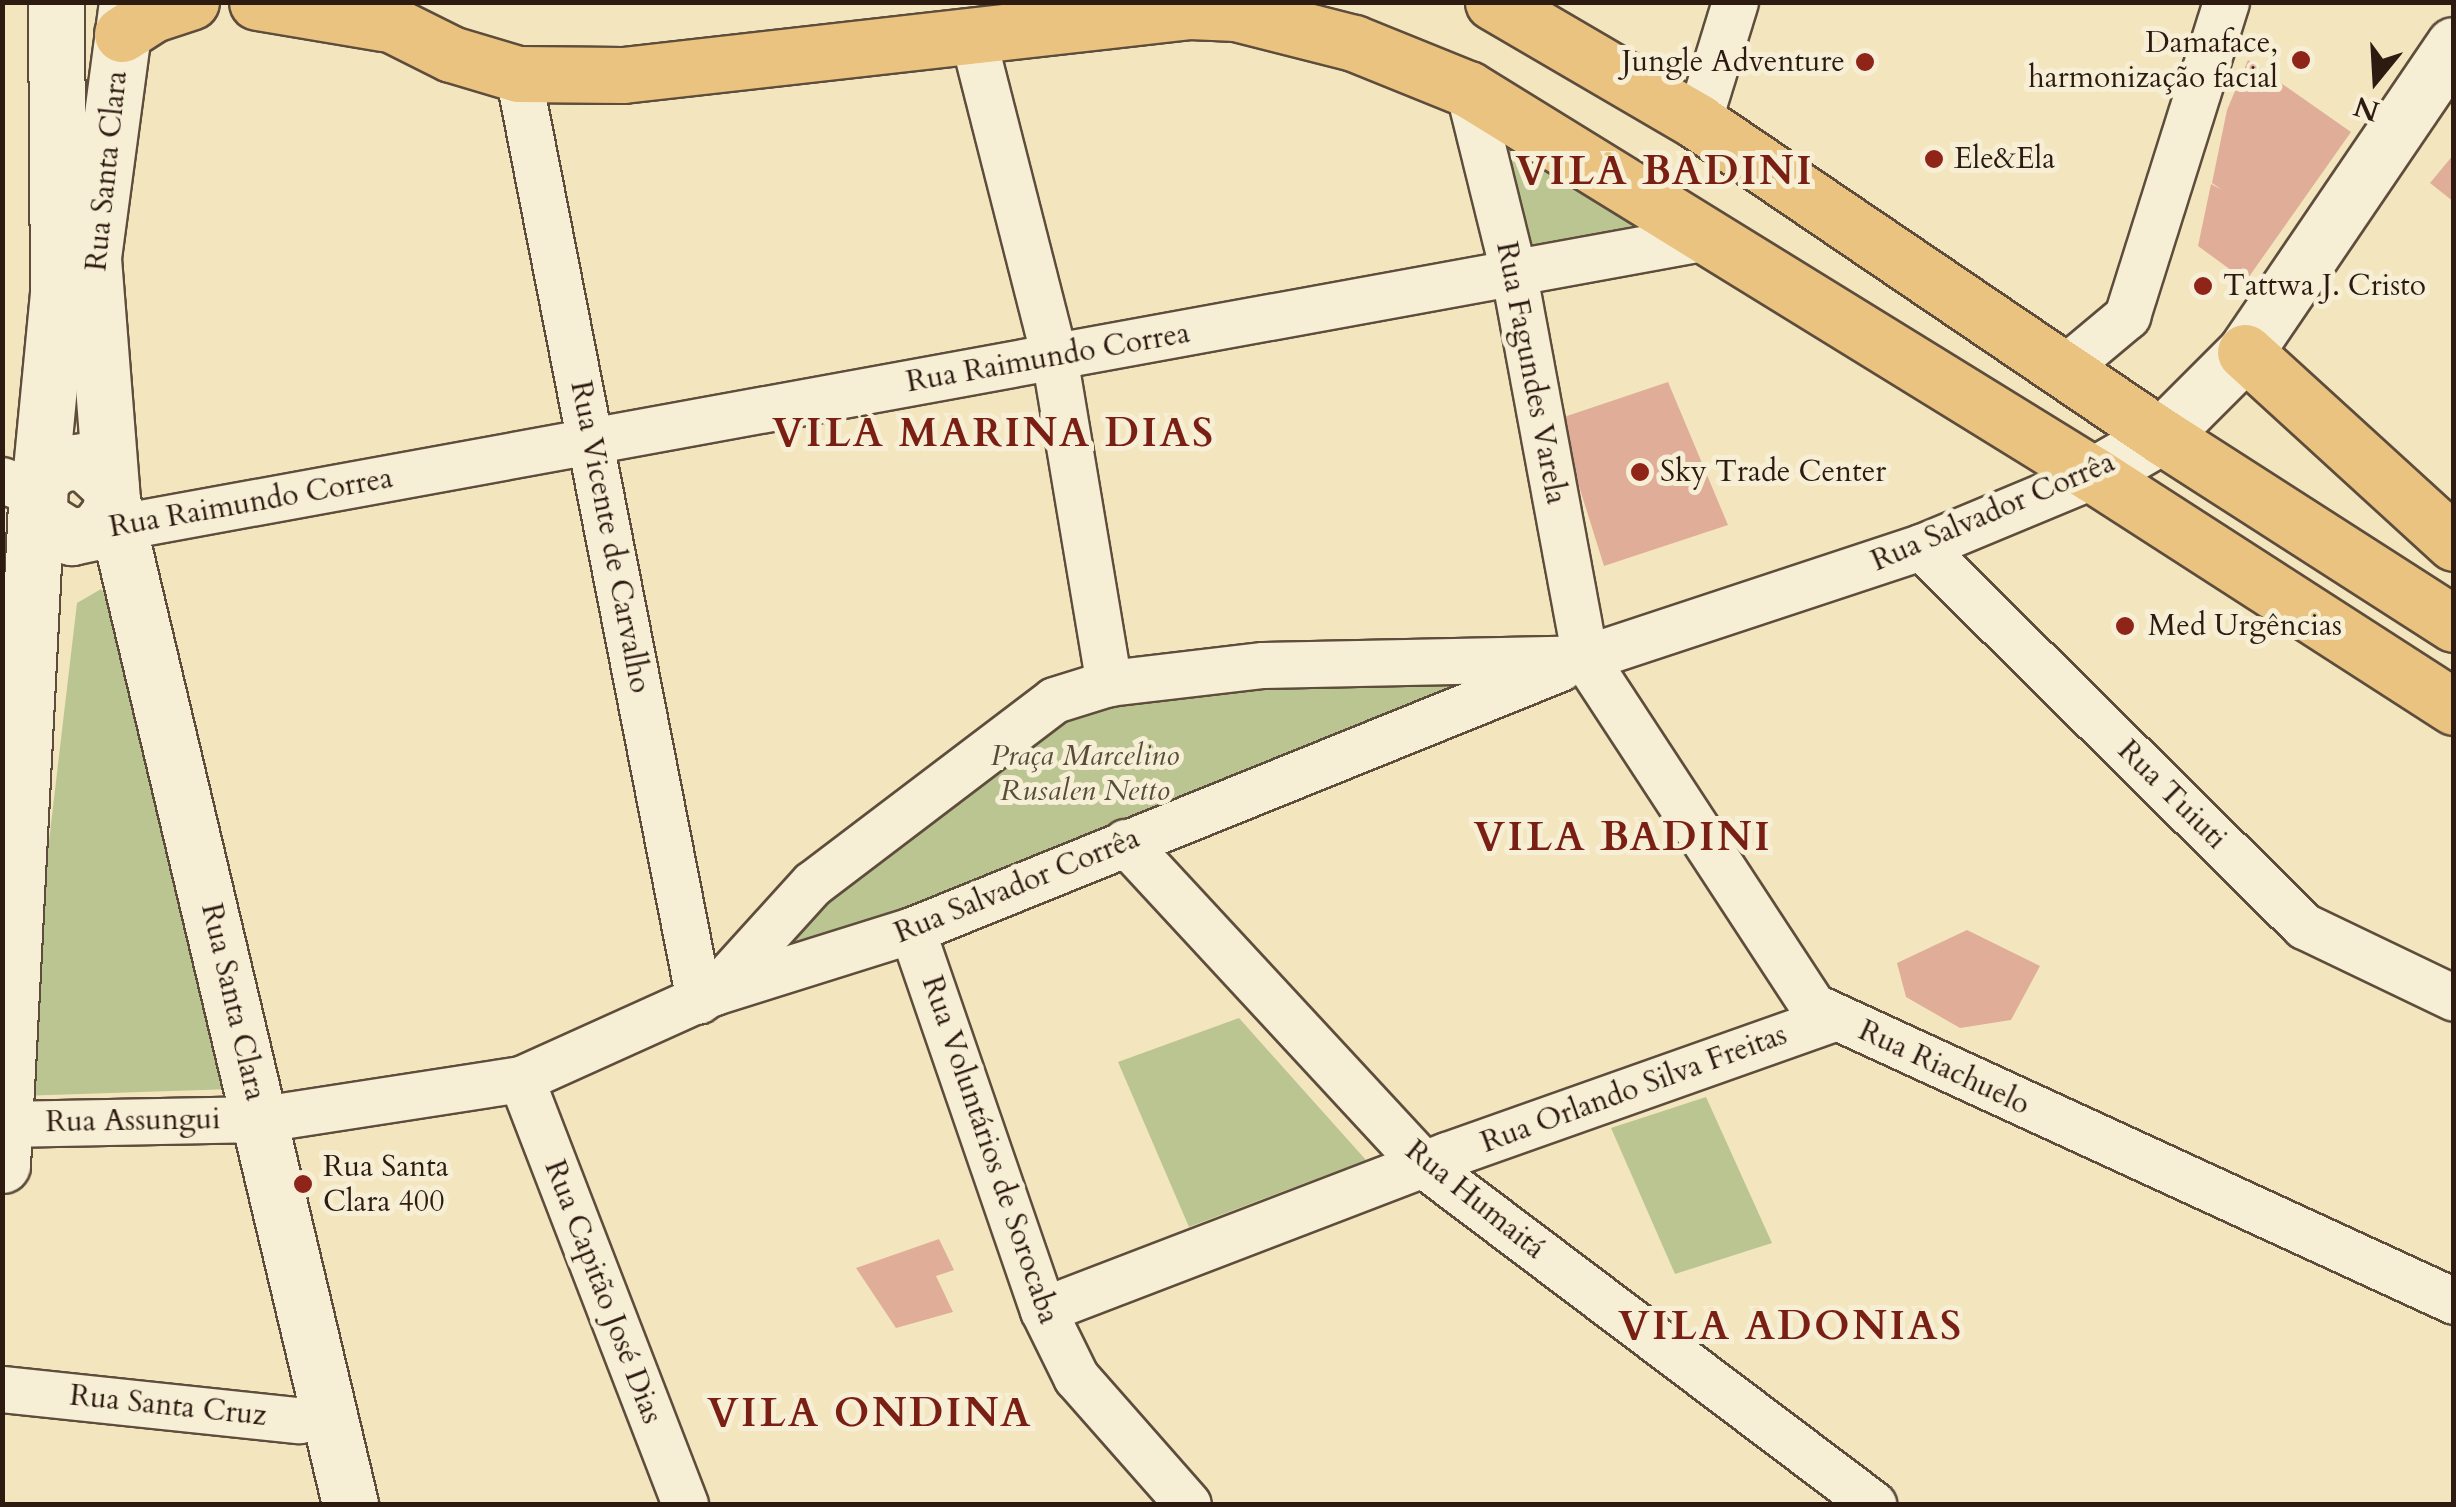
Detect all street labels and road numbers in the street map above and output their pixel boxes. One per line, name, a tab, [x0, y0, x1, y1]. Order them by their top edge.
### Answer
street label: Rua Santa Clara	[79, 69, 135, 273]
street label: Rua Fagundes Varela	[1488, 239, 1574, 507]
street label: Rua Raimundo Correa	[903, 315, 1193, 401]
street label: Rua Vicente de Carvalho	[562, 378, 658, 696]
street label: Rua Salvador Corrêa	[1866, 444, 2120, 580]
street label: Rua Raimundo Correa	[106, 460, 396, 546]
street label: Rua Tuiuti	[2110, 733, 2234, 857]
street label: Rua Salvador Corrêa	[889, 820, 1145, 952]
street label: Rua Santa Clara	[193, 900, 273, 1104]
street label: Rua Voluntários de Sorocaba	[913, 971, 1067, 1329]
street label: Rua Riachuelo	[1853, 1013, 2035, 1123]
street label: Rua Orlando Silva Freitas	[1476, 1017, 1792, 1161]
street label: Rua Assungui	[45, 1101, 221, 1141]
street label: Rua Humaitá	[1398, 1133, 1552, 1267]
street label: Rua Capitão José Dias	[536, 1155, 670, 1429]
street label: Rua Santa Cruz	[68, 1378, 268, 1434]

